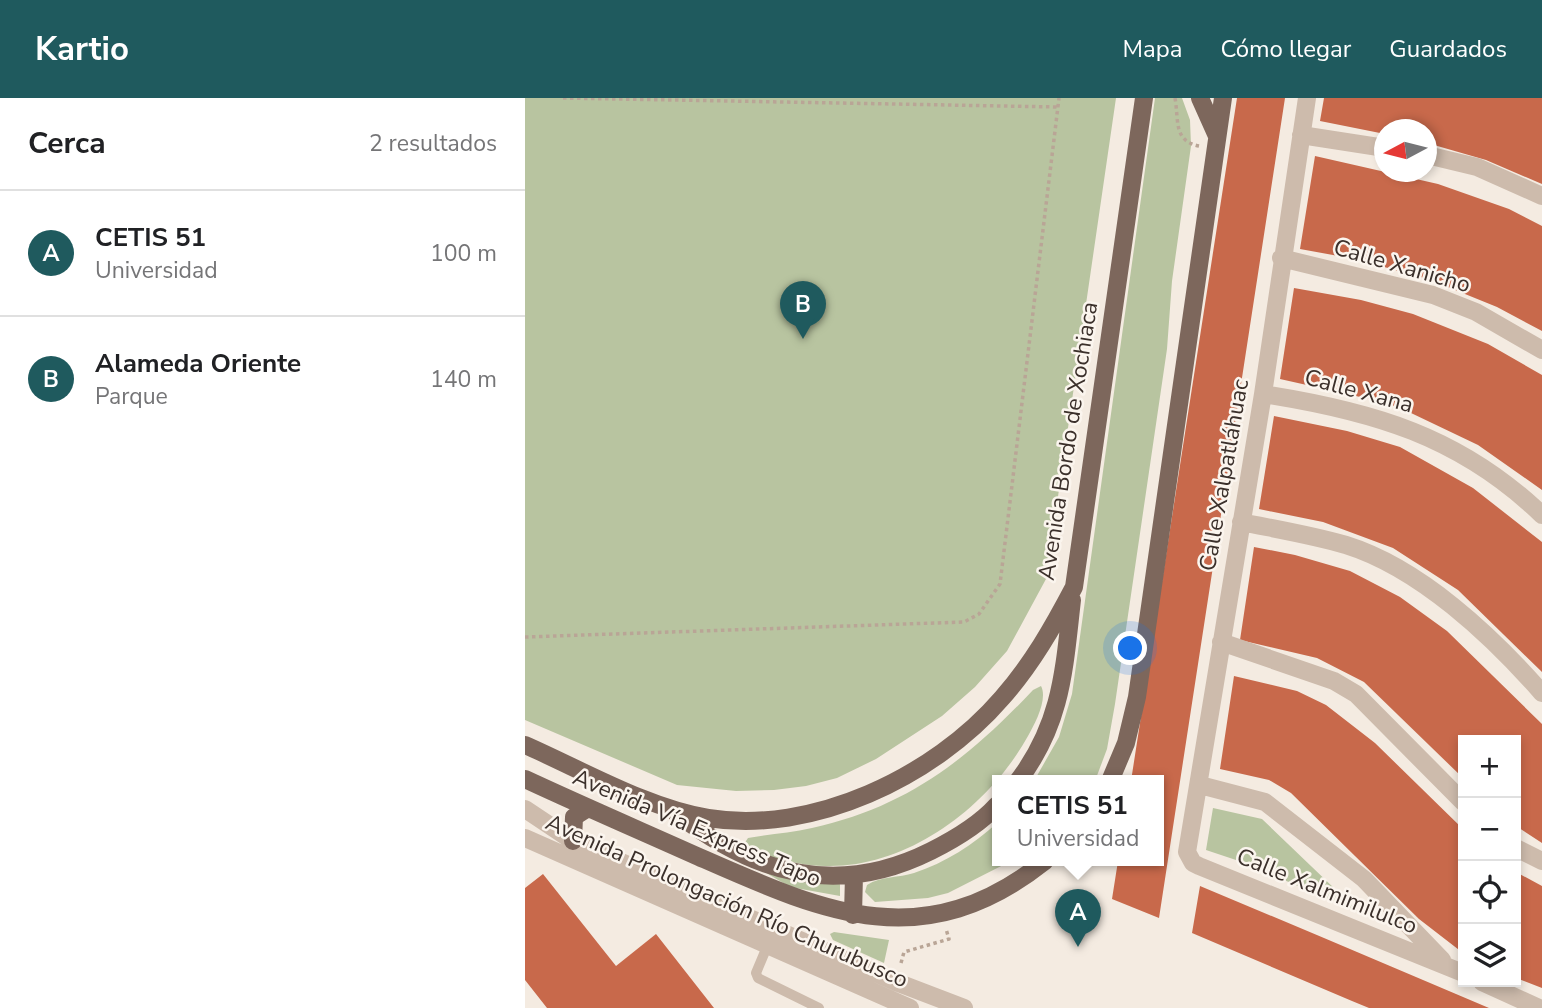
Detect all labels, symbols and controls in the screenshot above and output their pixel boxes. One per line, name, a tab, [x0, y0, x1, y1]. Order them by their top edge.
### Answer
text: Kartio	[35, 27, 129, 72]
text: Mapa	[1122, 33, 1182, 65]
text: Cómo llegar	[1220, 33, 1351, 65]
text: Guardados	[1389, 33, 1507, 65]
north arrow	[1374, 119, 1437, 182]
text: Cerca	[28, 123, 106, 164]
text: 2 resultados	[369, 128, 497, 159]
text: CETIS 51	[95, 220, 206, 255]
street label: Calle Xanicho	[1330, 232, 1474, 300]
text: A	[42, 238, 60, 269]
text: 100 m	[430, 238, 497, 269]
text: Universidad	[95, 255, 218, 286]
pin: B	[780, 281, 826, 339]
street label: Avenida Bordo de Xochiaca	[1031, 299, 1105, 583]
text: Alameda Oriente	[95, 346, 301, 381]
street label: Calle Xana	[1301, 362, 1417, 420]
text: B	[43, 364, 59, 395]
text: 140 m	[430, 364, 497, 395]
street label: Calle Xalpatláhuac	[1192, 376, 1256, 573]
text: Parque	[95, 381, 168, 412]
your location	[1113, 631, 1147, 665]
map controls	[1458, 735, 1521, 987]
button: +	[1458, 735, 1521, 798]
street label: Avenida Vía Express Tapo	[568, 762, 826, 894]
popup	[992, 775, 1164, 866]
text: CETIS 51	[1017, 788, 1128, 823]
button: −	[1458, 798, 1521, 861]
street label: Avenida Prolongación Río Churubusco	[541, 807, 913, 995]
text: Universidad	[1017, 823, 1139, 854]
street label: Calle Xalmimilulco	[1232, 841, 1422, 941]
button: locate	[1458, 861, 1521, 924]
pin: A	[1055, 889, 1101, 947]
button: layers	[1458, 924, 1521, 987]

